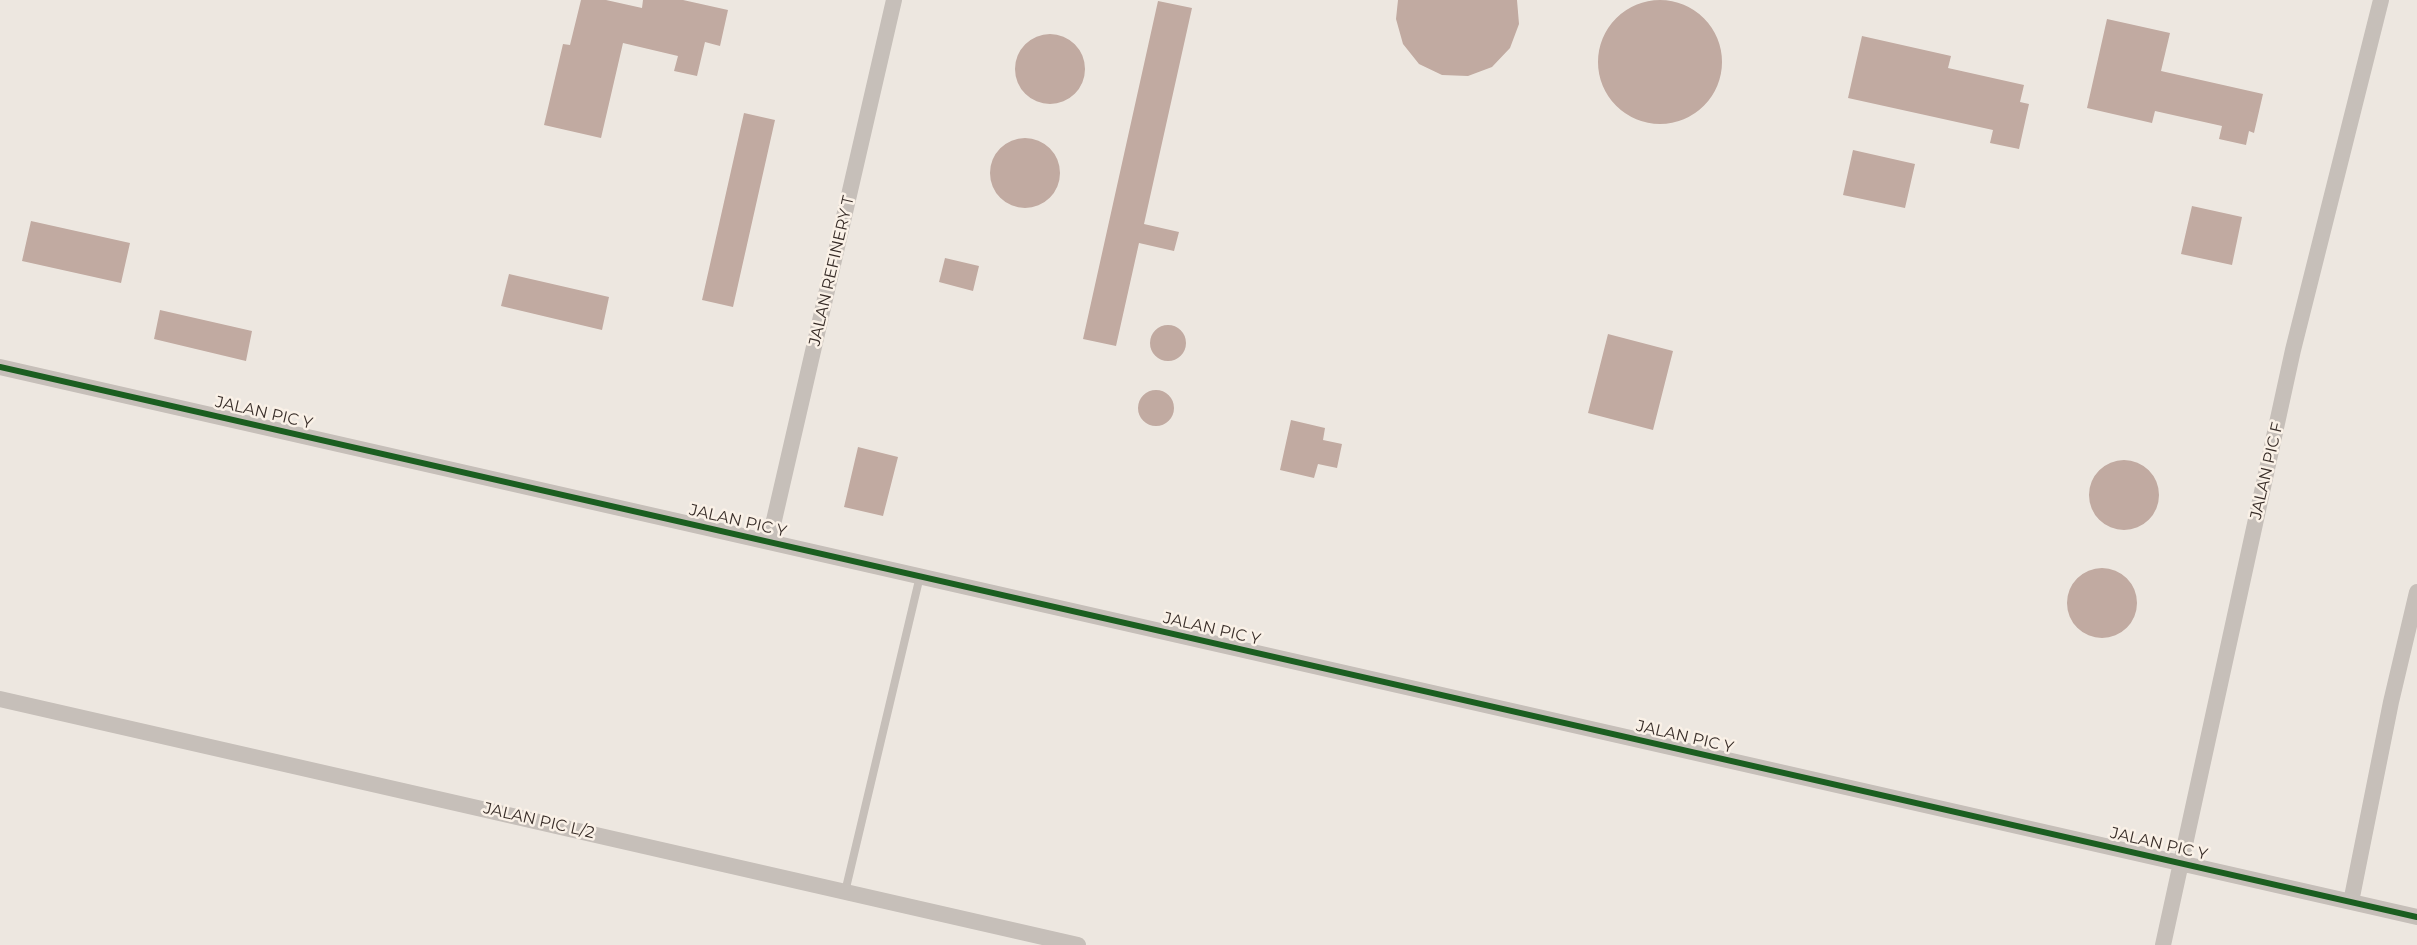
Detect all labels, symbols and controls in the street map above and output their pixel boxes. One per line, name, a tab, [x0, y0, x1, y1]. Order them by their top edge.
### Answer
street label: JALAN REFINERY T	[805, 194, 859, 348]
street label: JALAN PIC Y	[214, 392, 314, 434]
street label: JALAN PIC F	[2246, 421, 2288, 521]
street label: JALAN PIC Y	[688, 500, 788, 542]
street label: JALAN PIC Y	[1162, 608, 1262, 650]
street label: JALAN PIC Y	[1635, 716, 1735, 758]
street label: JALAN PIC L/2	[482, 799, 596, 843]
street label: JALAN PIC Y	[2109, 823, 2209, 865]

